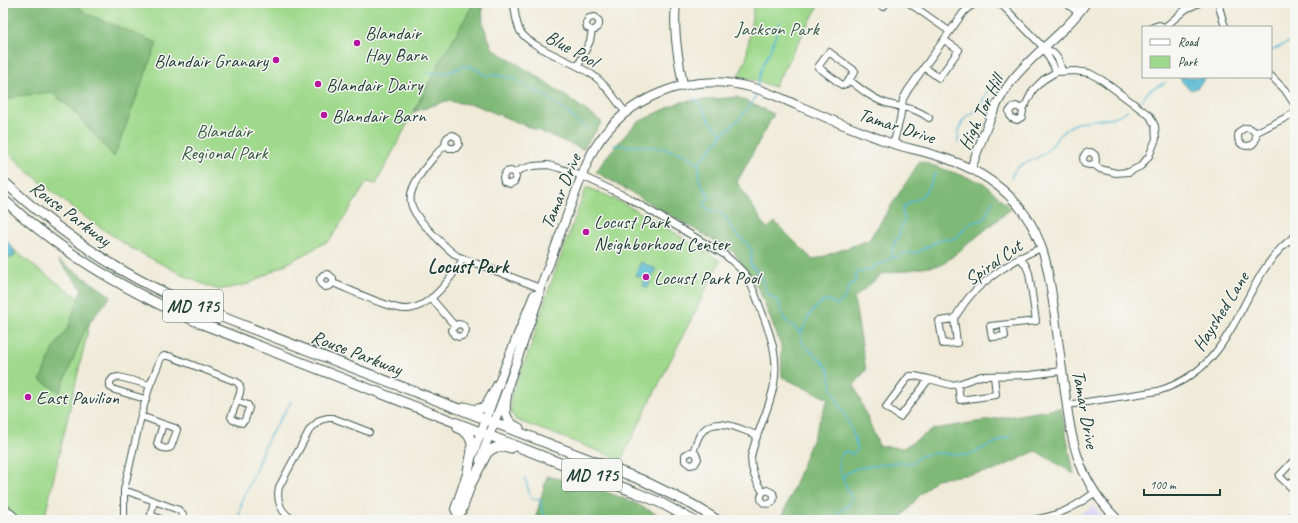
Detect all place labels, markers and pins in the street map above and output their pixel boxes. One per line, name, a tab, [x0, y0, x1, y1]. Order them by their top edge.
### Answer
place label: Blandair Hay Barn	[365, 21, 429, 67]
marker: Blandair Hay Barn	[352, 38, 362, 48]
place label: Blandair Granary	[154, 49, 270, 73]
marker: Blandair Granary	[271, 55, 281, 65]
place label: Blandair Dairy	[326, 73, 424, 97]
marker: Blandair Dairy	[313, 79, 323, 89]
place label: Blandair Barn	[332, 104, 427, 128]
marker: Blandair Barn	[319, 110, 329, 120]
place label: Locust Park Neighborhood Center	[594, 210, 732, 256]
marker: Locust Park Neighborhood Center	[581, 227, 591, 237]
place label: Locust Park Pool	[654, 266, 763, 290]
marker: Locust Park Pool	[641, 272, 651, 282]
place label: East Pavilion	[36, 386, 120, 410]
marker: East Pavilion	[23, 392, 33, 402]

